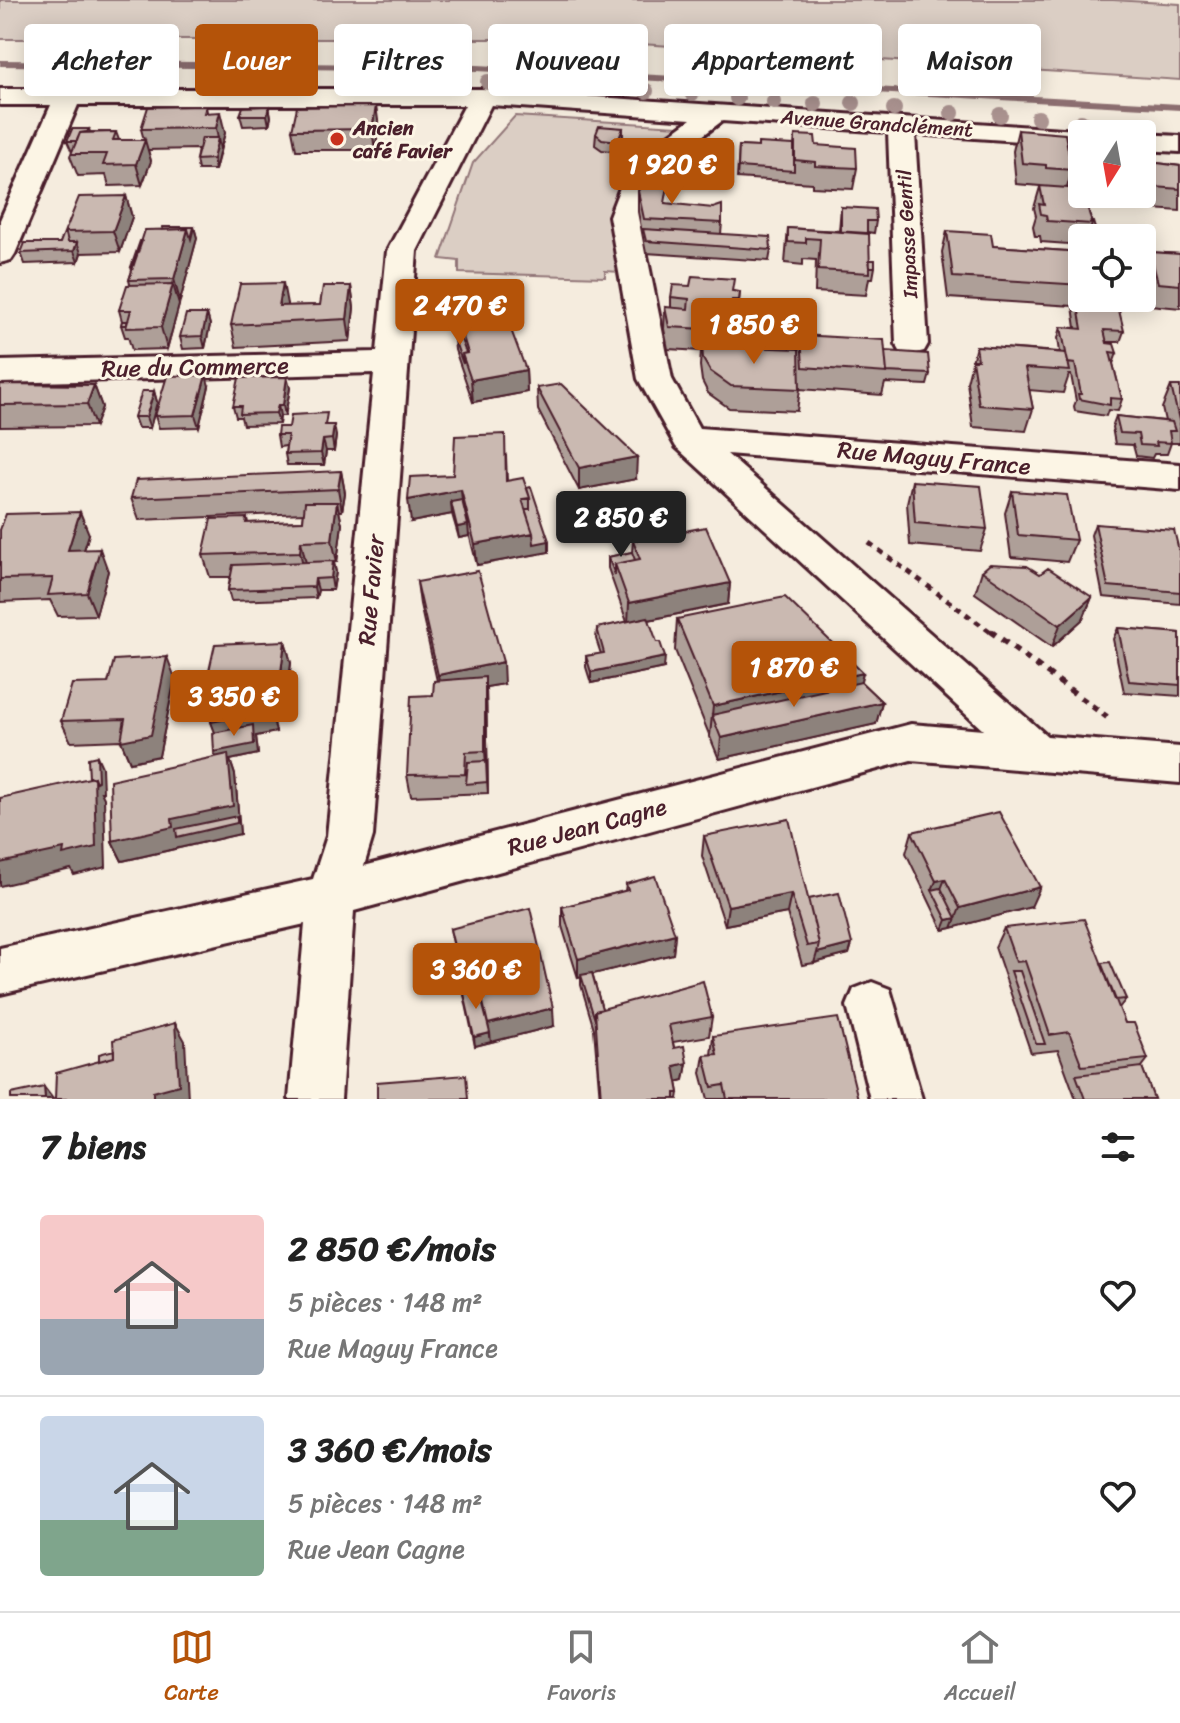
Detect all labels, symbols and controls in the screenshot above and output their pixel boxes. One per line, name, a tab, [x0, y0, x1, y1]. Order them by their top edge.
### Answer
chip: Acheter	[24, 24, 179, 96]
chip: Louer	[195, 24, 318, 96]
chip: Filtres	[334, 24, 472, 96]
chip: Nouveau	[488, 24, 648, 96]
chip: Appartement	[664, 24, 882, 96]
chip: Maison	[898, 24, 1041, 96]
street label: Avenue Grandclément	[779, 99, 974, 148]
place label: Ancien café Favier	[352, 111, 453, 169]
north arrow	[1068, 120, 1156, 208]
map controls	[1068, 120, 1156, 312]
marker: Ancien café Favier	[328, 130, 346, 148]
pin: 1 920 €	[598, 138, 746, 206]
text: 1 920 €	[627, 141, 717, 187]
street label: Impasse Gentil	[887, 167, 928, 300]
button: locate	[1068, 224, 1156, 312]
pin: 2 470 €	[386, 279, 534, 347]
text: 2 470 €	[413, 282, 507, 328]
pin: 1 850 €	[680, 298, 828, 366]
text: 1 850 €	[709, 301, 799, 347]
street label: Rue du Commerce	[101, 344, 290, 390]
street label: Rue Maguy France	[836, 429, 1033, 487]
pin: 2 850 €	[547, 491, 695, 559]
text: 2 850 €	[574, 494, 668, 540]
street label: Rue Favier	[345, 531, 397, 647]
pin: 1 870 €	[720, 641, 868, 709]
text: 1 870 €	[750, 644, 838, 690]
pin: 3 350 €	[160, 670, 308, 738]
text: 3 350 €	[188, 673, 280, 719]
street label: Rue Jean Cagne	[503, 785, 672, 868]
pin: 3 360 €	[402, 943, 550, 1011]
text: 3 360 €	[431, 946, 521, 992]
text: 7 biens	[40, 1117, 146, 1177]
icon: filters	[1096, 1125, 1140, 1169]
text: 2 850 €/mois	[288, 1219, 496, 1279]
icon: home	[104, 1247, 200, 1343]
icon: heart	[1096, 1273, 1140, 1317]
text: 5 pièces · 148 m²	[288, 1279, 482, 1325]
text: Rue Maguy France	[288, 1325, 498, 1371]
text: 3 360 €/mois	[288, 1420, 492, 1480]
icon: home	[104, 1448, 200, 1544]
icon: heart	[1096, 1474, 1140, 1518]
text: 5 pièces · 148 m²	[288, 1480, 482, 1526]
text: Rue Jean Cagne	[288, 1526, 465, 1572]
tab: Carte	[164, 1625, 219, 1712]
tab: Favoris	[547, 1625, 616, 1712]
tab: Accueil	[944, 1625, 1016, 1712]

